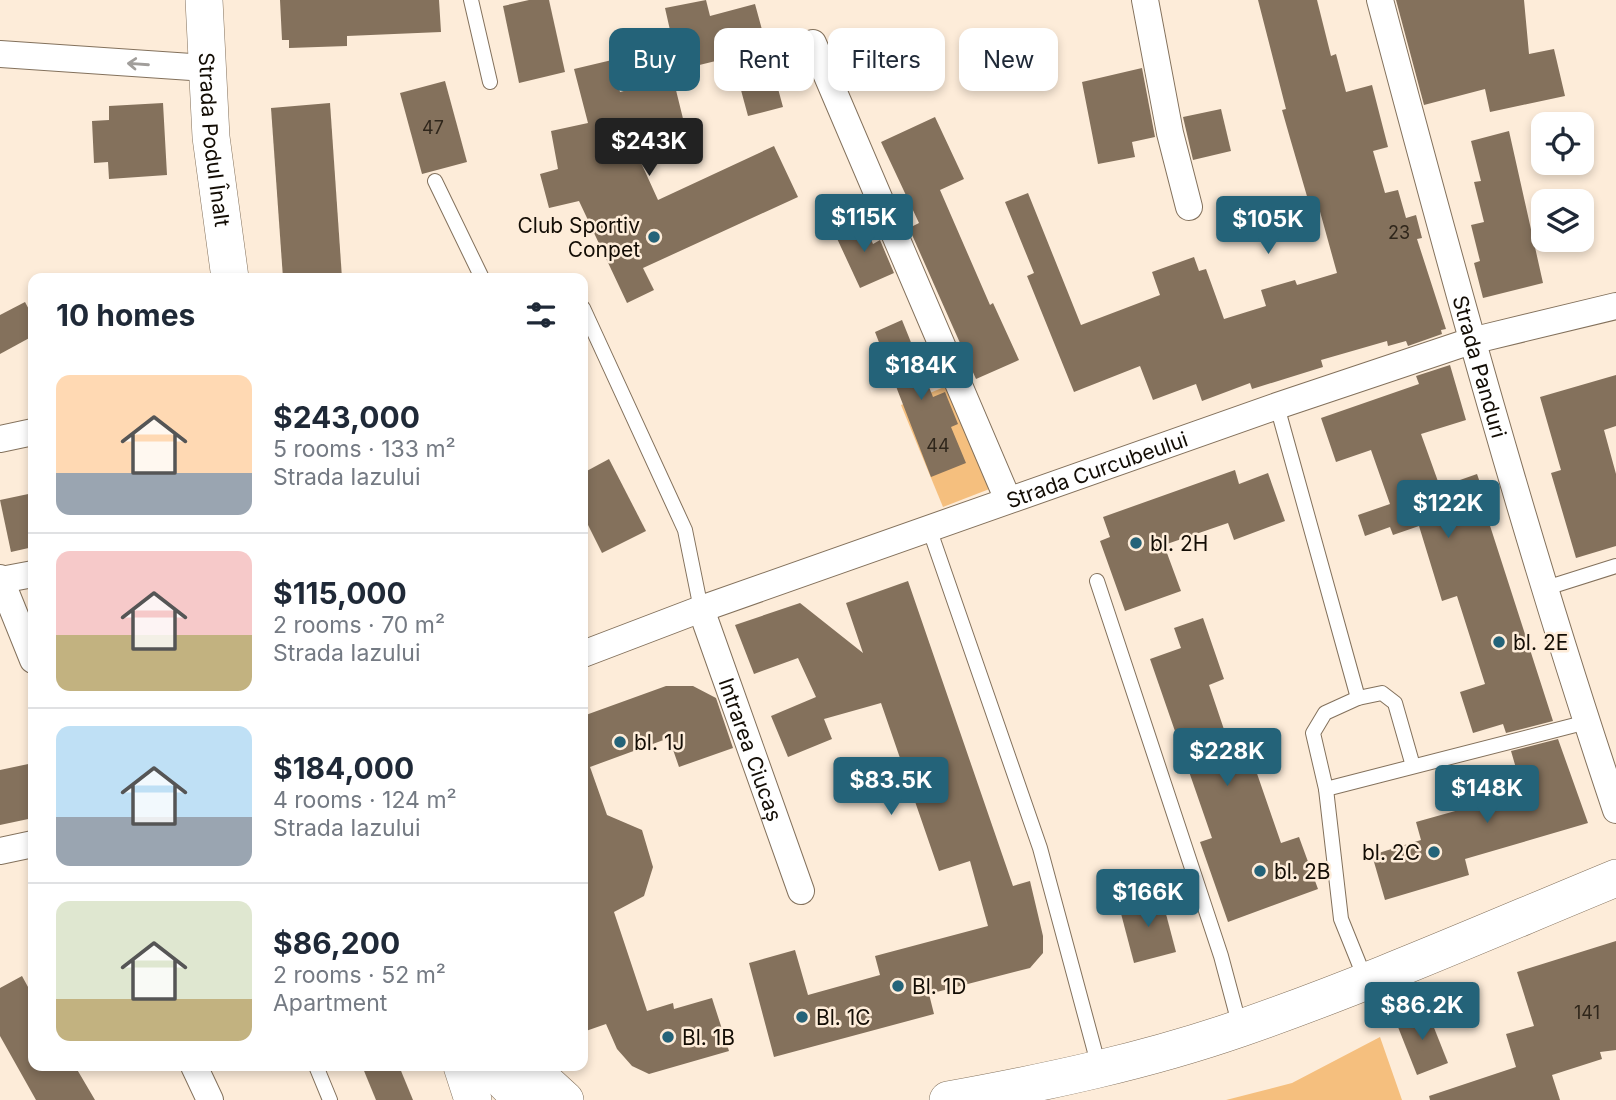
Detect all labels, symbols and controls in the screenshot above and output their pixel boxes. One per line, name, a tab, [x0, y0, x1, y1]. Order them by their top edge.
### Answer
chip: Buy	[609, 28, 700, 91]
chip: Rent	[714, 28, 814, 91]
chip: Filters	[828, 28, 945, 91]
chip: New	[959, 28, 1058, 91]
street label: Strada Podul Înalt	[194, 52, 235, 228]
one-way arrow	[127, 57, 150, 70]
map controls	[1531, 112, 1594, 252]
button: locate	[1531, 112, 1594, 175]
house number: 47	[422, 117, 444, 138]
pin: $243K	[600, 118, 698, 178]
text: $243K	[611, 127, 687, 155]
button: layers	[1531, 189, 1594, 252]
pin: $115K	[815, 194, 913, 254]
pin: $105K	[1219, 196, 1317, 256]
text: $115K	[831, 203, 897, 231]
text: $105K	[1232, 205, 1304, 233]
place label: Club Sportiv Conpet	[517, 213, 640, 262]
house number: 23	[1388, 222, 1410, 243]
marker: Club Sportiv Conpet	[646, 229, 662, 245]
street label: Strada Panduri	[1448, 293, 1512, 441]
icon: filters	[522, 296, 560, 334]
text: 10 homes	[56, 297, 195, 333]
pin: $184K	[872, 342, 970, 402]
text: $184K	[885, 351, 957, 379]
text: $243,000	[273, 399, 420, 435]
icon: home	[112, 403, 196, 487]
street label: Strada Curcubeului	[1003, 426, 1191, 513]
text: 5 rooms · 133 m²	[273, 435, 456, 463]
house number: 44	[926, 435, 950, 456]
text: Strada Iazului	[273, 463, 420, 491]
pin: $122K	[1399, 480, 1497, 540]
text: $122K	[1413, 489, 1483, 517]
place label: bl. 2H	[1150, 531, 1208, 556]
marker: bl. 2H	[1128, 535, 1144, 551]
text: $115,000	[273, 575, 407, 611]
icon: home	[112, 579, 196, 663]
text: 2 rooms · 70 m²	[273, 611, 445, 639]
place label: bl. 2E	[1513, 630, 1568, 655]
marker: bl. 2E	[1491, 634, 1507, 650]
text: Strada Iazului	[273, 639, 420, 667]
street label: Intrarea Ciucaș	[714, 674, 788, 824]
pin: $228K	[1178, 728, 1276, 788]
place label: bl. 1J	[634, 730, 684, 755]
marker: bl. 1J	[612, 734, 628, 750]
text: $228K	[1189, 737, 1265, 765]
text: $184,000	[273, 750, 414, 786]
icon: home	[112, 754, 196, 838]
pin: $83.5K	[834, 758, 948, 817]
text: $83.5K	[849, 766, 933, 794]
pin: $148K	[1438, 766, 1536, 825]
text: $148K	[1451, 774, 1523, 802]
text: 4 rooms · 124 m²	[273, 786, 457, 814]
text: Strada Iazului	[273, 814, 420, 842]
place label: bl. 2C	[1362, 840, 1420, 865]
marker: bl. 2C	[1426, 844, 1442, 860]
place label: bl. 2B	[1274, 859, 1330, 884]
marker: bl. 2B	[1252, 863, 1268, 879]
pin: $166K	[1099, 870, 1197, 929]
text: $166K	[1112, 878, 1184, 906]
text: $86,200	[273, 925, 400, 961]
icon: home	[112, 929, 196, 1013]
text: 2 rooms · 52 m²	[273, 961, 446, 989]
place label: Bl. 1D	[912, 974, 966, 999]
marker: Bl. 1D	[890, 978, 906, 994]
pin: $86.2K	[1365, 982, 1479, 1042]
text: Apartment	[273, 989, 387, 1017]
text: $86.2K	[1381, 991, 1464, 1019]
house number: 141	[1574, 1002, 1600, 1023]
place label: Bl. 1C	[816, 1005, 871, 1030]
marker: Bl. 1C	[794, 1009, 810, 1025]
place label: Bl. 1B	[682, 1025, 735, 1050]
marker: Bl. 1B	[660, 1029, 676, 1045]

